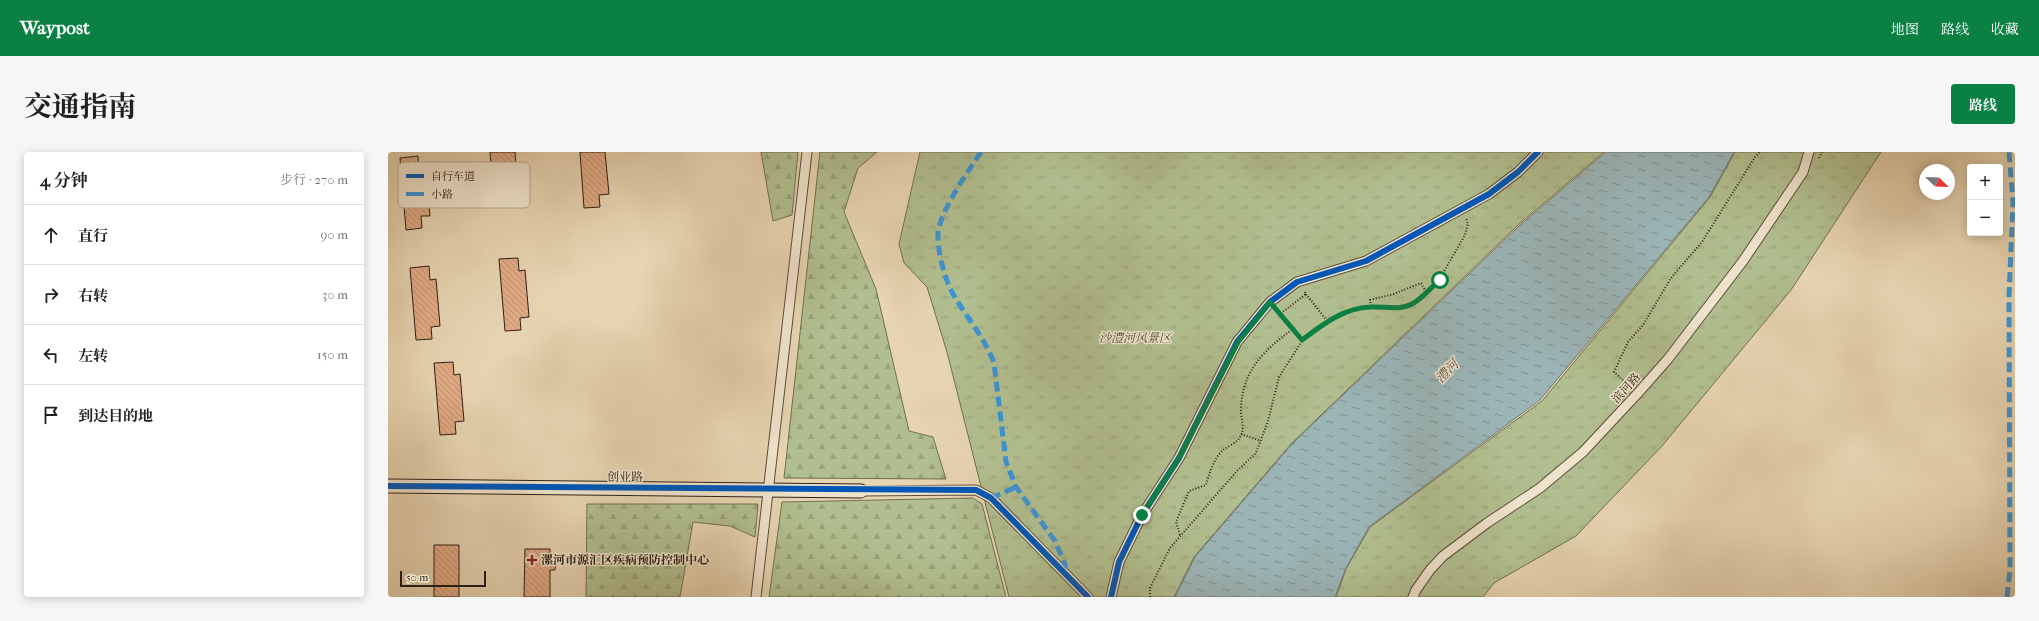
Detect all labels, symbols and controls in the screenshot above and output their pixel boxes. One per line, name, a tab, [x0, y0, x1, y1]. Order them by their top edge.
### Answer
text: Waypost	[20, 17, 90, 39]
text: 地图	[1891, 21, 1919, 38]
text: 路线	[1941, 21, 1969, 38]
text: 收藏	[1991, 21, 2019, 38]
button: 路线	[1951, 84, 2015, 124]
text: 交通指南	[24, 90, 136, 123]
legend	[398, 162, 530, 208]
north arrow	[1919, 164, 1955, 200]
map controls	[1967, 164, 2003, 236]
button: +	[1967, 164, 2003, 200]
text: 4 分钟	[40, 170, 88, 190]
text: 自行车道	[431, 170, 475, 183]
text: 步行 · 270 m	[280, 172, 348, 187]
text: 小路	[431, 188, 453, 201]
button: −	[1967, 200, 2003, 236]
icon: ahead	[40, 224, 62, 246]
text: 直行	[78, 227, 108, 245]
text: 90 m	[320, 227, 348, 242]
route start	[1431, 271, 1449, 289]
icon: right	[40, 284, 62, 306]
text: 右转	[78, 287, 108, 305]
text: 30 m	[322, 287, 348, 302]
park label: 沙澧河风景区	[1099, 331, 1173, 345]
icon: left	[40, 344, 62, 366]
text: 左转	[78, 347, 108, 365]
text: 150 m	[317, 347, 348, 362]
water label: 澧河	[1433, 355, 1463, 386]
street label: 滨河路	[1609, 370, 1643, 406]
icon: arrive	[40, 404, 62, 426]
text: 到达目的地	[78, 407, 153, 425]
street label: 创业路	[607, 470, 643, 484]
route end	[1133, 506, 1151, 524]
place label: 漯河市源汇区疾病预防控制中心	[541, 553, 709, 567]
marker: 漯河市源汇区疾病预防控制中心	[526, 554, 538, 566]
scale bar	[400, 569, 486, 588]
text: 50 m	[406, 571, 428, 584]

